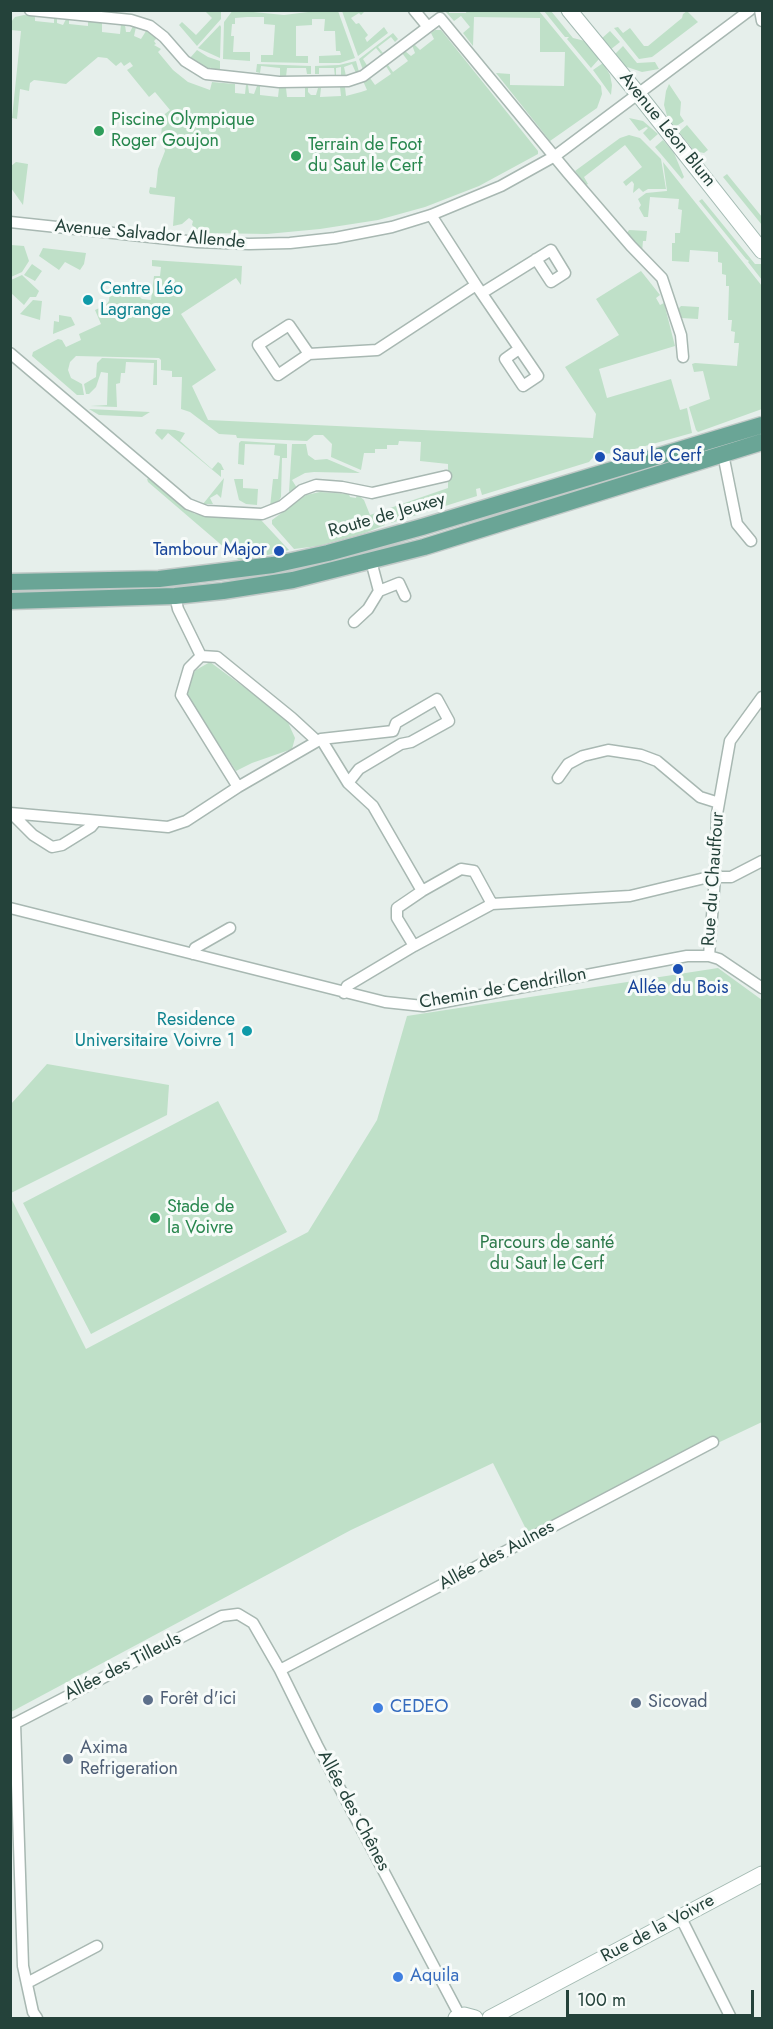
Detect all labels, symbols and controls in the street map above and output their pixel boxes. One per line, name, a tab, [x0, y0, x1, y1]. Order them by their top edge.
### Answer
street label: Avenue Léon Blum	[614, 68, 720, 192]
place label: Piscine Olympique Roger Goujon	[111, 110, 254, 152]
marker: Piscine Olympique Roger Goujon	[92, 124, 106, 138]
place label: Terrain de Foot du Saut le Cerf	[308, 135, 423, 178]
marker: Terrain de Foot du Saut le Cerf	[289, 149, 303, 163]
street label: Avenue Salvador Allende	[54, 216, 246, 254]
place label: Centre Léo Lagrange	[100, 279, 183, 322]
marker: Centre Léo Lagrange	[81, 293, 95, 307]
place label: Saut le Cerf	[612, 446, 701, 468]
marker: Saut le Cerf	[593, 450, 607, 464]
street label: Route de Jeuxey	[326, 489, 448, 543]
place label: Tambour Major	[153, 540, 267, 562]
marker: Tambour Major	[272, 544, 286, 558]
street label: Rue du Chauffour	[699, 811, 729, 947]
marker: Allée du Bois	[671, 962, 685, 976]
street label: Chemin de Cendrillon	[418, 964, 588, 1014]
place label: Allée du Bois	[627, 978, 729, 1000]
place label: Residence Universitaire Voivre 1	[75, 1010, 235, 1052]
marker: Residence Universitaire Voivre 1	[240, 1024, 254, 1038]
place label: Stade de la Voivre	[167, 1197, 234, 1240]
marker: Stade de la Voivre	[148, 1211, 162, 1225]
park label: Parcours de santé du Saut le Cerf	[480, 1233, 614, 1276]
street label: Allée des Aulnes	[436, 1517, 558, 1595]
street label: Allée des Tilleuls	[61, 1628, 185, 1706]
place label: Forêt d'ici	[160, 1689, 237, 1711]
place label: Sicovad	[648, 1692, 708, 1714]
marker: Forêt d'ici	[141, 1693, 155, 1707]
marker: Sicovad	[629, 1696, 643, 1710]
place label: CEDEO	[390, 1697, 449, 1719]
marker: CEDEO	[371, 1701, 385, 1715]
place label: Axima Refrigeration	[80, 1738, 178, 1780]
street label: Allée des Chênes	[312, 1747, 394, 1875]
marker: Axima Refrigeration	[61, 1752, 75, 1766]
street label: Rue de la Voivre	[598, 1890, 718, 1968]
place label: Aquila	[410, 1966, 459, 1988]
marker: Aquila	[391, 1970, 405, 1984]
scale bar	[569, 1978, 756, 2016]
text: 100 m	[577, 1987, 626, 2013]

